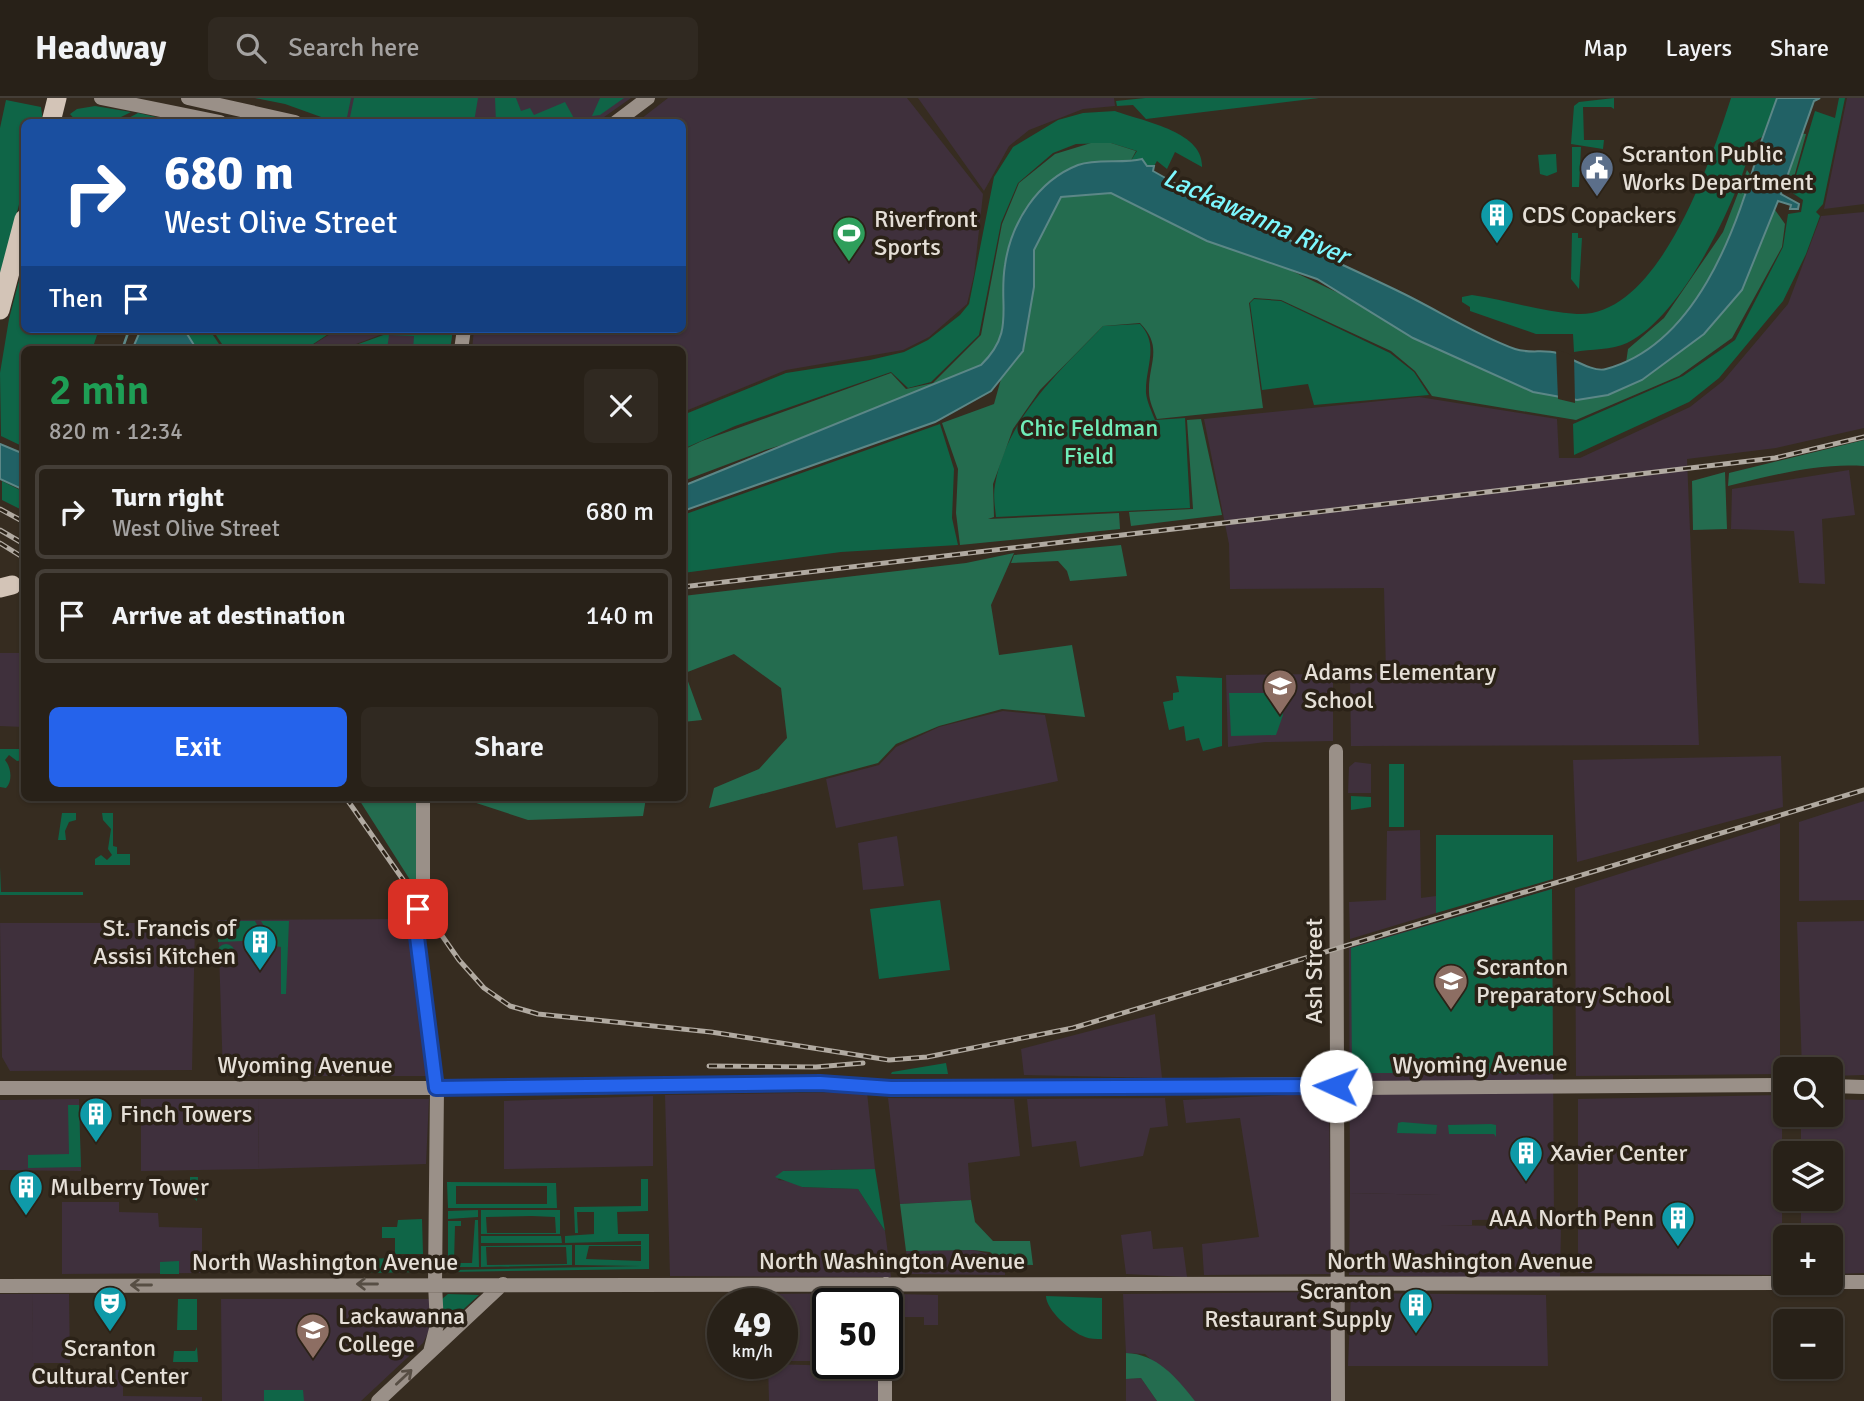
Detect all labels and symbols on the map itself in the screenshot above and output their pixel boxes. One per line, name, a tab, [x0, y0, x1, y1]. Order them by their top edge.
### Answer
place label: Scranton Public Works Department	[1622, 139, 1813, 197]
public building icon: Scranton Public Works Department	[1578, 149, 1616, 198]
water label: Lackawanna River	[1158, 162, 1357, 274]
building icon: CDS Copackers	[1478, 196, 1516, 245]
place label: CDS Copackers	[1522, 200, 1676, 230]
place label: Riverfront Sports	[874, 204, 978, 262]
sports icon: Riverfront Sports	[830, 214, 868, 263]
park label: Chic Feldman Field	[1020, 413, 1158, 471]
place label: Adams Elementary School	[1304, 657, 1496, 715]
school or university icon: Adams Elementary School	[1261, 667, 1299, 716]
pin	[388, 879, 448, 939]
place label: St. Francis of Assisi Kitchen	[93, 913, 237, 971]
street label: Ash Street	[1299, 918, 1329, 1024]
building icon: St. Francis of Assisi Kitchen	[241, 923, 279, 972]
place label: Scranton Preparatory School	[1476, 952, 1671, 1010]
school or university icon: Scranton Preparatory School	[1432, 962, 1470, 1011]
street label: Wyoming Avenue	[1392, 1047, 1568, 1081]
position arrow	[1299, 1049, 1373, 1123]
street label: Wyoming Avenue	[217, 1050, 393, 1080]
building icon: Finch Towers	[77, 1095, 115, 1144]
place label: Finch Towers	[120, 1099, 252, 1129]
building icon: Xavier Center	[1507, 1134, 1545, 1183]
place label: Xavier Center	[1550, 1138, 1688, 1168]
building icon: Mulberry Tower	[7, 1168, 45, 1217]
place label: Mulberry Tower	[50, 1172, 209, 1202]
building icon: AAA North Penn	[1659, 1199, 1697, 1248]
place label: AAA North Penn	[1489, 1203, 1654, 1233]
street label: North Washington Avenue	[759, 1246, 1025, 1276]
street label: North Washington Avenue	[1327, 1246, 1593, 1276]
street label: North Washington Avenue	[192, 1247, 458, 1277]
place label: Scranton Restaurant Supply	[1204, 1276, 1392, 1334]
one-way arrow	[355, 1277, 378, 1291]
one-way arrow	[130, 1278, 153, 1292]
theatre icon: Scranton Cultural Center	[91, 1284, 129, 1333]
building icon: Scranton Restaurant Supply	[1397, 1286, 1435, 1335]
speed limit sign: 50	[812, 1288, 903, 1379]
place label: Lackawanna College	[338, 1301, 465, 1359]
school or university icon: Lackawanna College	[294, 1311, 332, 1360]
place label: Scranton Cultural Center	[31, 1333, 189, 1391]
one-way arrow	[395, 1368, 412, 1385]

